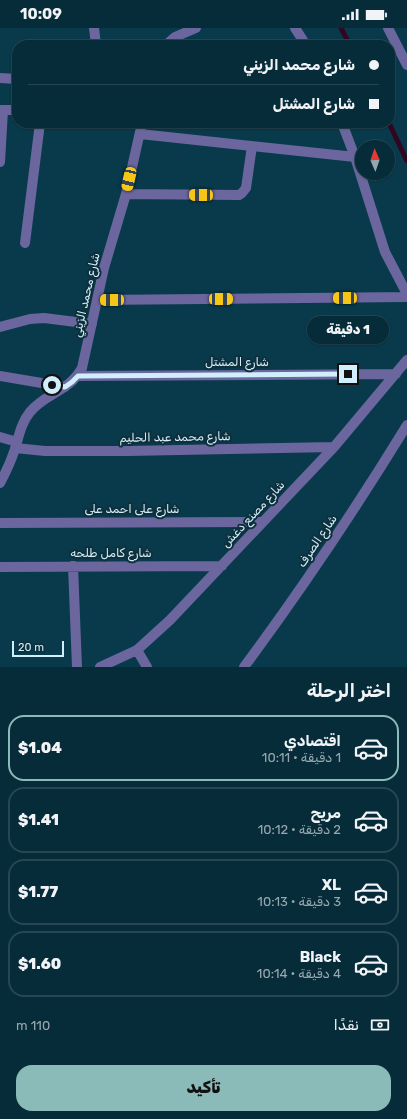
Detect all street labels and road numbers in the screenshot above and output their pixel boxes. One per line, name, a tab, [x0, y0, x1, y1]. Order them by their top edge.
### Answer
street label: شارع محمد الزيني	[69, 251, 105, 339]
street label: شارع المشتل	[205, 355, 269, 371]
street label: شارع محمد عبد الحليم	[119, 429, 231, 447]
street label: شارع مصنع دغش	[218, 478, 289, 552]
street label: شارع على احمد على	[84, 502, 180, 518]
street label: شارع الصرف	[294, 512, 341, 571]
street label: شارع كامل طلحه	[70, 546, 152, 562]

